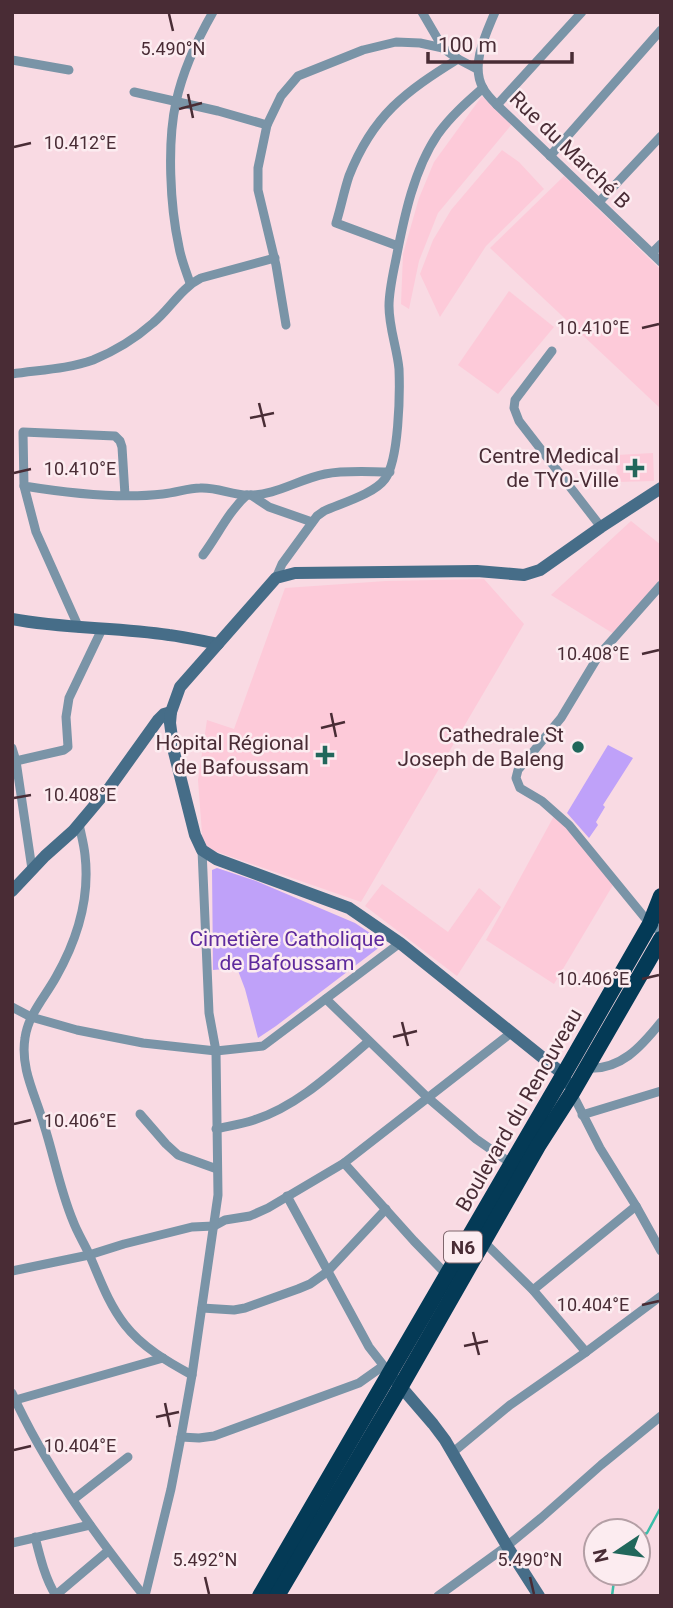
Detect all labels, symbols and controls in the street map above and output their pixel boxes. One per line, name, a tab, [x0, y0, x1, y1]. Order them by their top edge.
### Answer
scale bar	[428, 21, 572, 65]
text: 100 m	[438, 33, 497, 57]
text: 5.490°N	[141, 38, 205, 59]
street label: Rue du Marché B	[505, 86, 635, 214]
text: 10.412°E	[44, 132, 116, 153]
text: 10.410°E	[557, 317, 629, 338]
place label: Centre Medical de TYO-Ville	[479, 444, 619, 492]
text: 10.410°E	[44, 458, 116, 479]
marker: Centre Medical de TYO-Ville	[625, 458, 645, 478]
text: 10.408°E	[557, 643, 629, 664]
place label: Cathedrale St Joseph de Baleng	[398, 723, 564, 771]
place label: Hôpital Régional de Bafoussam	[155, 731, 309, 779]
marker: Cathedrale St Joseph de Baleng	[570, 739, 586, 755]
marker: Hôpital Régional de Bafoussam	[315, 745, 335, 765]
text: 10.408°E	[44, 784, 116, 805]
park label: Cimetière Catholique de Bafoussam	[189, 927, 385, 975]
text: 10.406°E	[557, 968, 629, 989]
street label: Boulevard du Renouveau	[451, 1004, 587, 1216]
text: 10.406°E	[44, 1110, 116, 1131]
road number: N6	[444, 1232, 482, 1262]
text: 10.404°E	[557, 1294, 629, 1315]
text: 10.404°E	[44, 1435, 116, 1456]
north arrow	[582, 1517, 652, 1587]
text: N	[588, 1547, 614, 1565]
text: 5.492°N	[173, 1549, 237, 1570]
text: 5.490°N	[498, 1549, 562, 1570]

